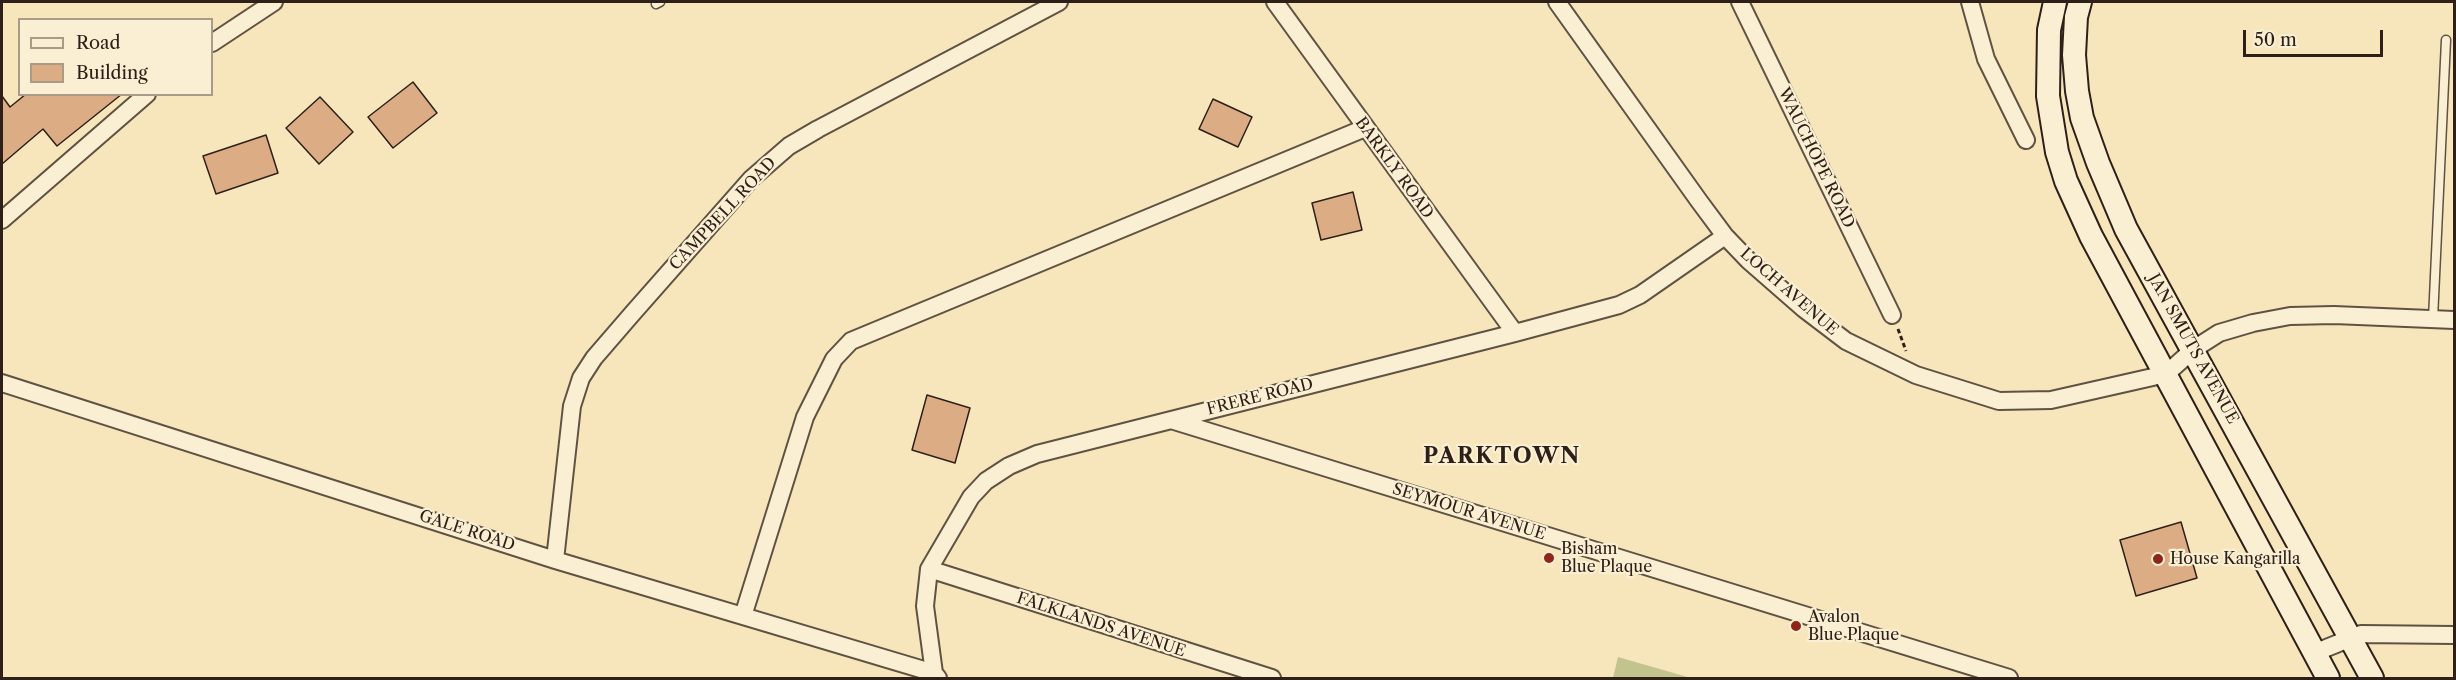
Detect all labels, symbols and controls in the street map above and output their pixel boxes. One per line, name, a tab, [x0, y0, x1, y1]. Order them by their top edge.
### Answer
legend	[18, 18, 213, 96]
scale bar	[2246, 18, 2386, 56]
text: 50 m	[2254, 29, 2297, 51]
text: Road	[76, 32, 121, 54]
text: Building	[76, 62, 148, 84]
street label: WAUCHOPE ROAD	[1774, 85, 1858, 231]
street label: BARKLY ROAD	[1351, 114, 1437, 222]
street label: CAMPBELL ROAD	[666, 154, 780, 274]
street label: LOCH AVENUE	[1736, 244, 1842, 340]
street label: JAN SMUTS AVENUE	[2144, 271, 2242, 427]
street label: FRERE ROAD	[1205, 374, 1315, 420]
district label: PARKTOWN	[1423, 444, 1581, 470]
street label: SEYMOUR AVENUE	[1390, 480, 1548, 544]
street label: GALE ROAD	[417, 507, 517, 555]
place label: Bisham Blue Plaque	[1561, 539, 1652, 577]
place label: House Kangarilla	[2170, 549, 2300, 569]
marker: Bisham Blue Plaque	[1542, 551, 1556, 565]
marker: House Kangarilla	[2151, 552, 2165, 566]
street label: FALKLANDS AVENUE	[1014, 589, 1188, 661]
place label: Avalon Blue Plaque	[1808, 607, 1899, 645]
marker: Avalon Blue Plaque	[1789, 619, 1803, 633]

